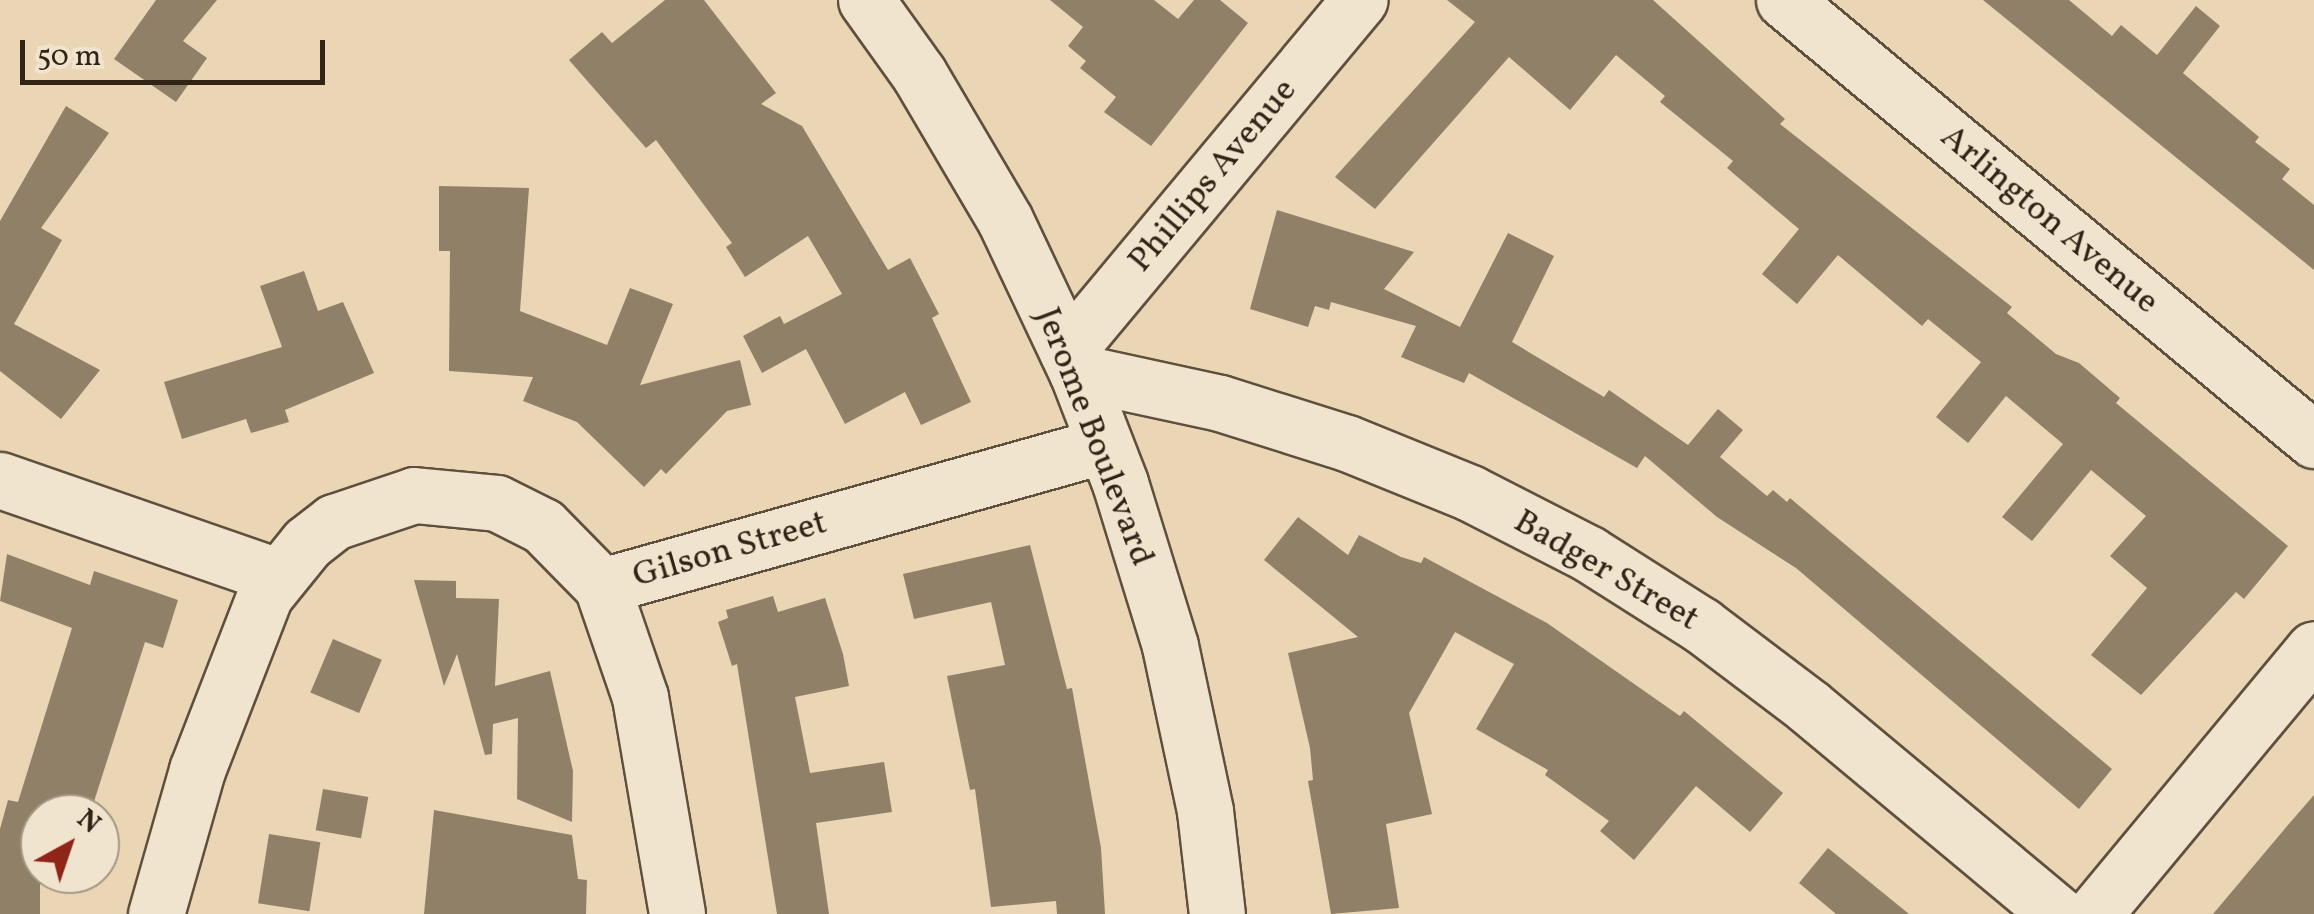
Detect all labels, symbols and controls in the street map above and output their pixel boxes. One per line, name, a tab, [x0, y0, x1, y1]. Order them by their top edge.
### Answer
scale bar	[25, 20, 330, 82]
text: 50 m	[37, 36, 101, 78]
street label: Phillips Avenue	[1120, 71, 1306, 281]
street label: Arlington Avenue	[1931, 116, 2167, 324]
street label: Jerome Boulevard	[1025, 302, 1163, 572]
street label: Badger Street	[1506, 501, 1706, 641]
street label: Gilson Street	[628, 502, 832, 598]
north arrow	[20, 794, 120, 894]
text: N	[68, 801, 109, 844]

